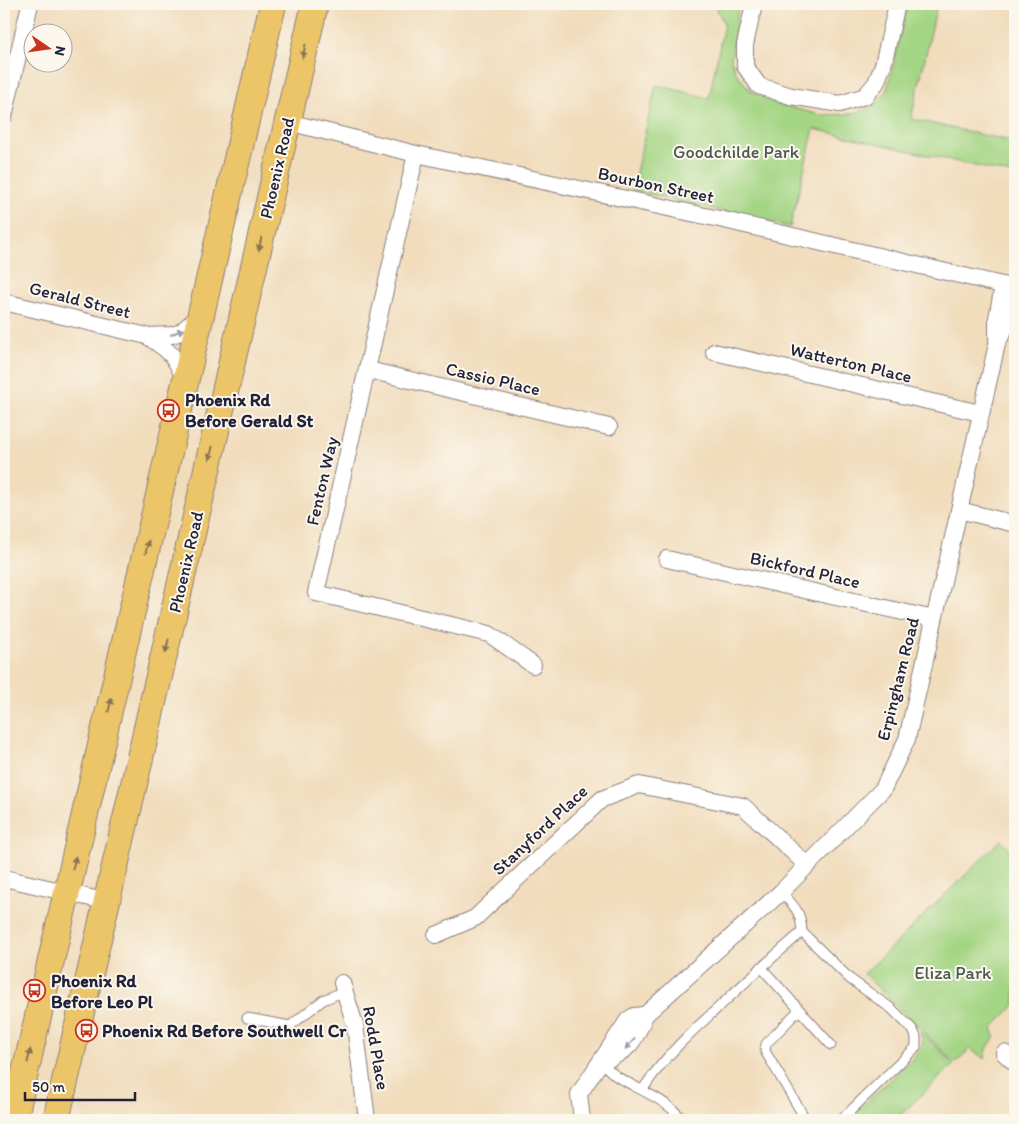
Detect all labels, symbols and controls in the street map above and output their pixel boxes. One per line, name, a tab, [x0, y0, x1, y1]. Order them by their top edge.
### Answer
north arrow	[22, 22, 72, 72]
text: N	[51, 44, 70, 57]
one-way arrow	[300, 44, 308, 59]
street label: Phoenix Road	[255, 115, 299, 221]
park label: Goodchilde Park	[673, 141, 800, 163]
street label: Bourbon Street	[596, 162, 716, 208]
one-way arrow	[256, 236, 264, 251]
street label: Gerald Street	[27, 277, 133, 323]
one-way arrow	[170, 328, 184, 336]
street label: Watterton Place	[788, 338, 914, 388]
street label: Cassio Place	[444, 357, 542, 401]
place label: Phoenix Rd Before Gerald St	[185, 389, 314, 432]
bus stop icon: Phoenix Rd Before Gerald St	[157, 398, 181, 422]
street label: Fenton Way	[301, 434, 343, 528]
one-way arrow	[207, 446, 215, 461]
street label: Phoenix Road	[164, 509, 208, 615]
one-way arrow	[143, 539, 151, 554]
street label: Bickford Place	[748, 547, 862, 593]
street label: Erpingham Road	[872, 615, 924, 743]
one-way arrow	[163, 638, 171, 653]
one-way arrow	[106, 697, 114, 712]
street label: Stanyford Place	[488, 780, 592, 880]
one-way arrow	[70, 856, 78, 871]
park label: Eliza Park	[915, 962, 992, 984]
place label: Phoenix Rd Before Leo Pl	[51, 970, 154, 1013]
bus stop icon: Phoenix Rd Before Leo Pl	[23, 979, 47, 1003]
street label: Rodd Place	[358, 1004, 394, 1092]
bus stop icon: Phoenix Rd Before Southwell Cr	[74, 1019, 98, 1043]
place label: Phoenix Rd Before Southwell Cr	[102, 1020, 347, 1042]
one-way arrow	[624, 1038, 636, 1050]
one-way arrow	[25, 1048, 33, 1063]
scale bar	[25, 1069, 135, 1101]
text: 50 m	[32, 1078, 65, 1096]

